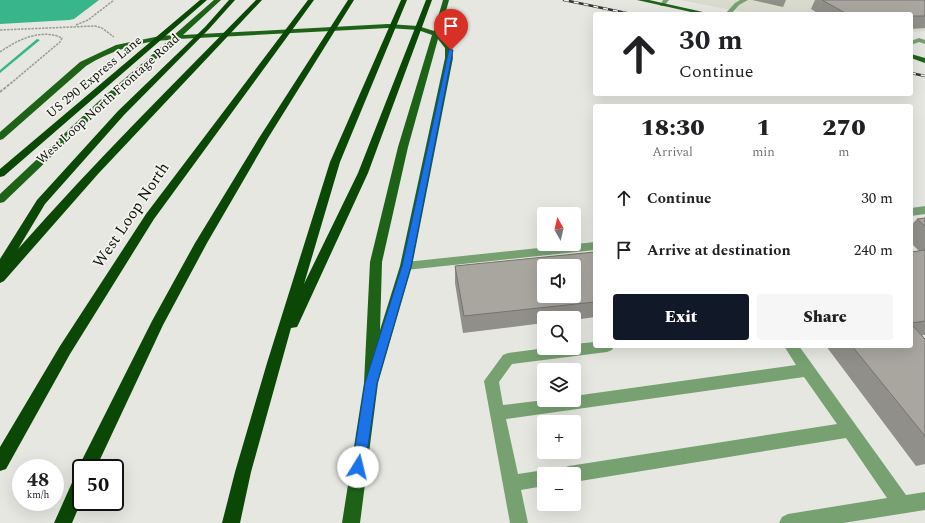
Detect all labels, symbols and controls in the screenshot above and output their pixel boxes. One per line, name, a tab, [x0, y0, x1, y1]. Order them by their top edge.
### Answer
pin	[434, 9, 468, 50]
icon: arrive	[440, 15, 462, 37]
text: 30 m	[679, 19, 743, 62]
icon: ahead	[613, 28, 665, 80]
street label: West Loop North Frontage Road	[32, 29, 184, 169]
street label: US 290 Express Lane	[42, 31, 146, 123]
text: Continue	[679, 58, 754, 85]
text: 18:30	[640, 110, 705, 146]
text: 1	[756, 110, 771, 146]
text: 270	[822, 110, 866, 146]
text: Arrival	[652, 142, 693, 162]
text: min	[752, 142, 775, 162]
text: m	[838, 142, 850, 162]
street label: West Loop North	[87, 157, 175, 273]
icon: ahead	[613, 187, 635, 209]
text: Continue	[647, 187, 712, 210]
text: 30 m	[861, 187, 893, 210]
north arrow	[537, 207, 581, 251]
map controls	[537, 207, 581, 511]
icon: arrive	[613, 239, 635, 261]
text: Arrive at destination	[647, 239, 791, 262]
text: 240 m	[854, 239, 893, 262]
button: sound	[537, 259, 581, 303]
button: Exit	[613, 294, 749, 340]
button: Share	[757, 294, 893, 340]
button: search	[537, 311, 581, 355]
button: layers	[537, 363, 581, 407]
button: +	[537, 415, 581, 459]
position arrow	[337, 446, 379, 488]
speed limit sign: 50	[72, 459, 124, 511]
text: 48	[27, 465, 49, 495]
button: −	[537, 467, 581, 511]
text: km/h	[27, 487, 49, 503]

